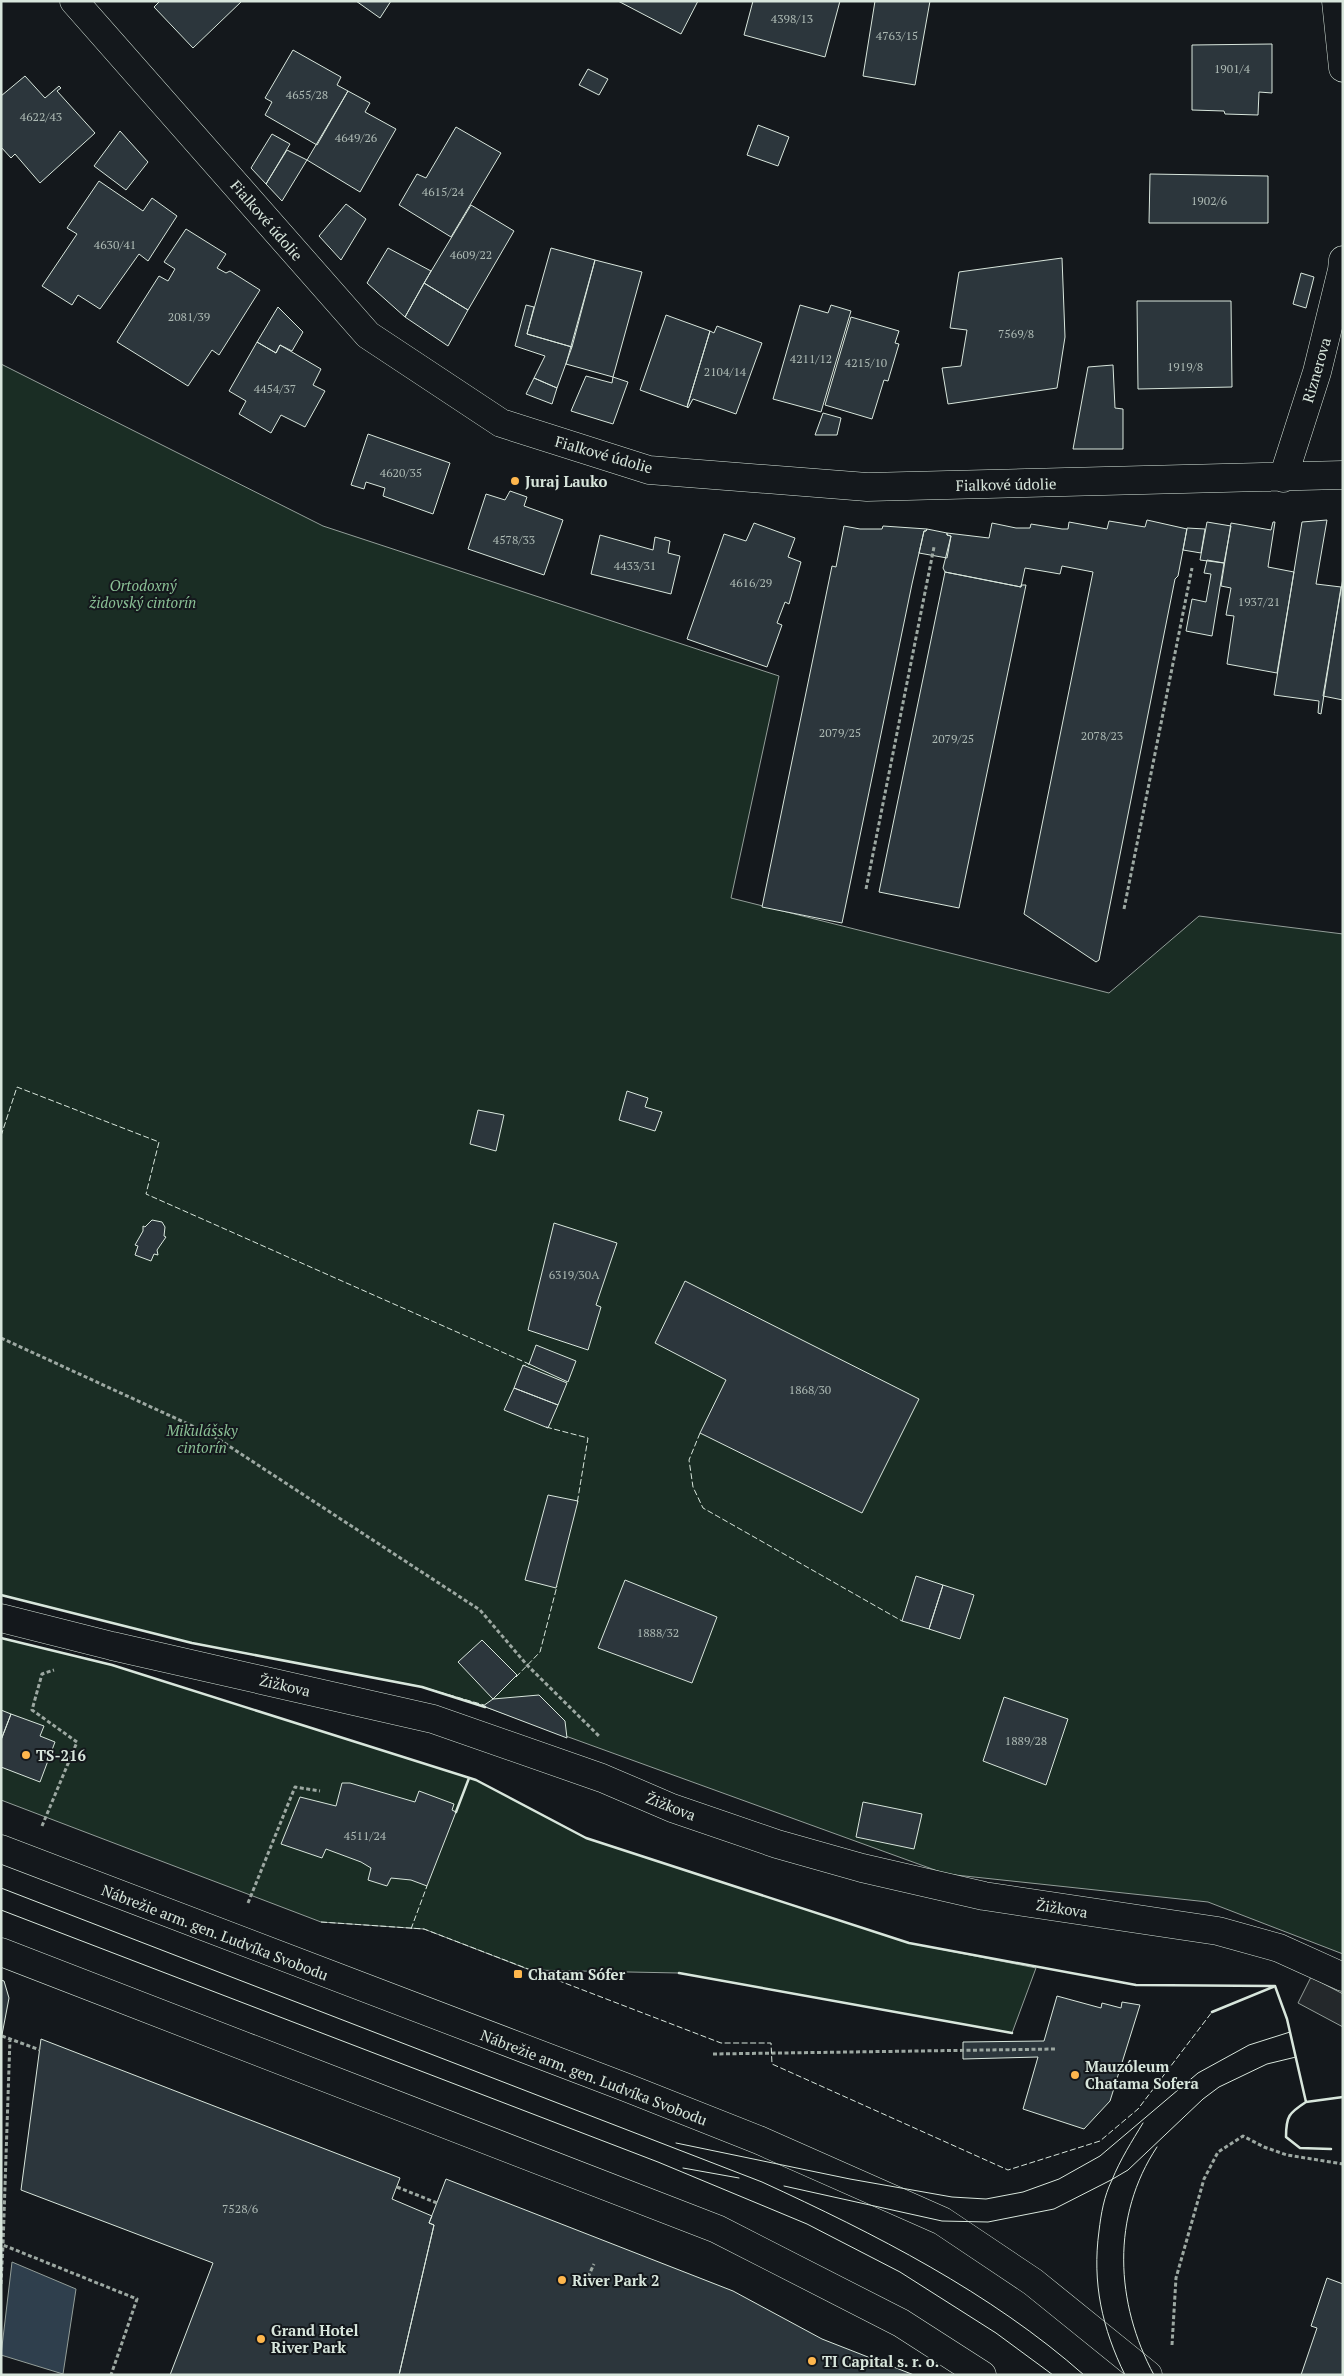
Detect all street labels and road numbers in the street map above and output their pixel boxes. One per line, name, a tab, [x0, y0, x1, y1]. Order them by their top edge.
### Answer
street label: Fialkové údolie	[226, 175, 308, 265]
street label: Riznerova	[1297, 335, 1335, 405]
street label: Fialkové údolie	[553, 431, 655, 477]
street label: Fialkové údolie	[955, 473, 1057, 495]
street label: Žižkova	[258, 1669, 313, 1701]
street label: Žižkova	[643, 1787, 699, 1825]
street label: Nábrežie arm. gen. Ludvíka Svobodu	[99, 1879, 332, 1985]
street label: Žižkova	[1035, 1894, 1090, 1922]
street label: Nábrežie arm. gen. Ludvíka Svobodu	[478, 2024, 711, 2130]

